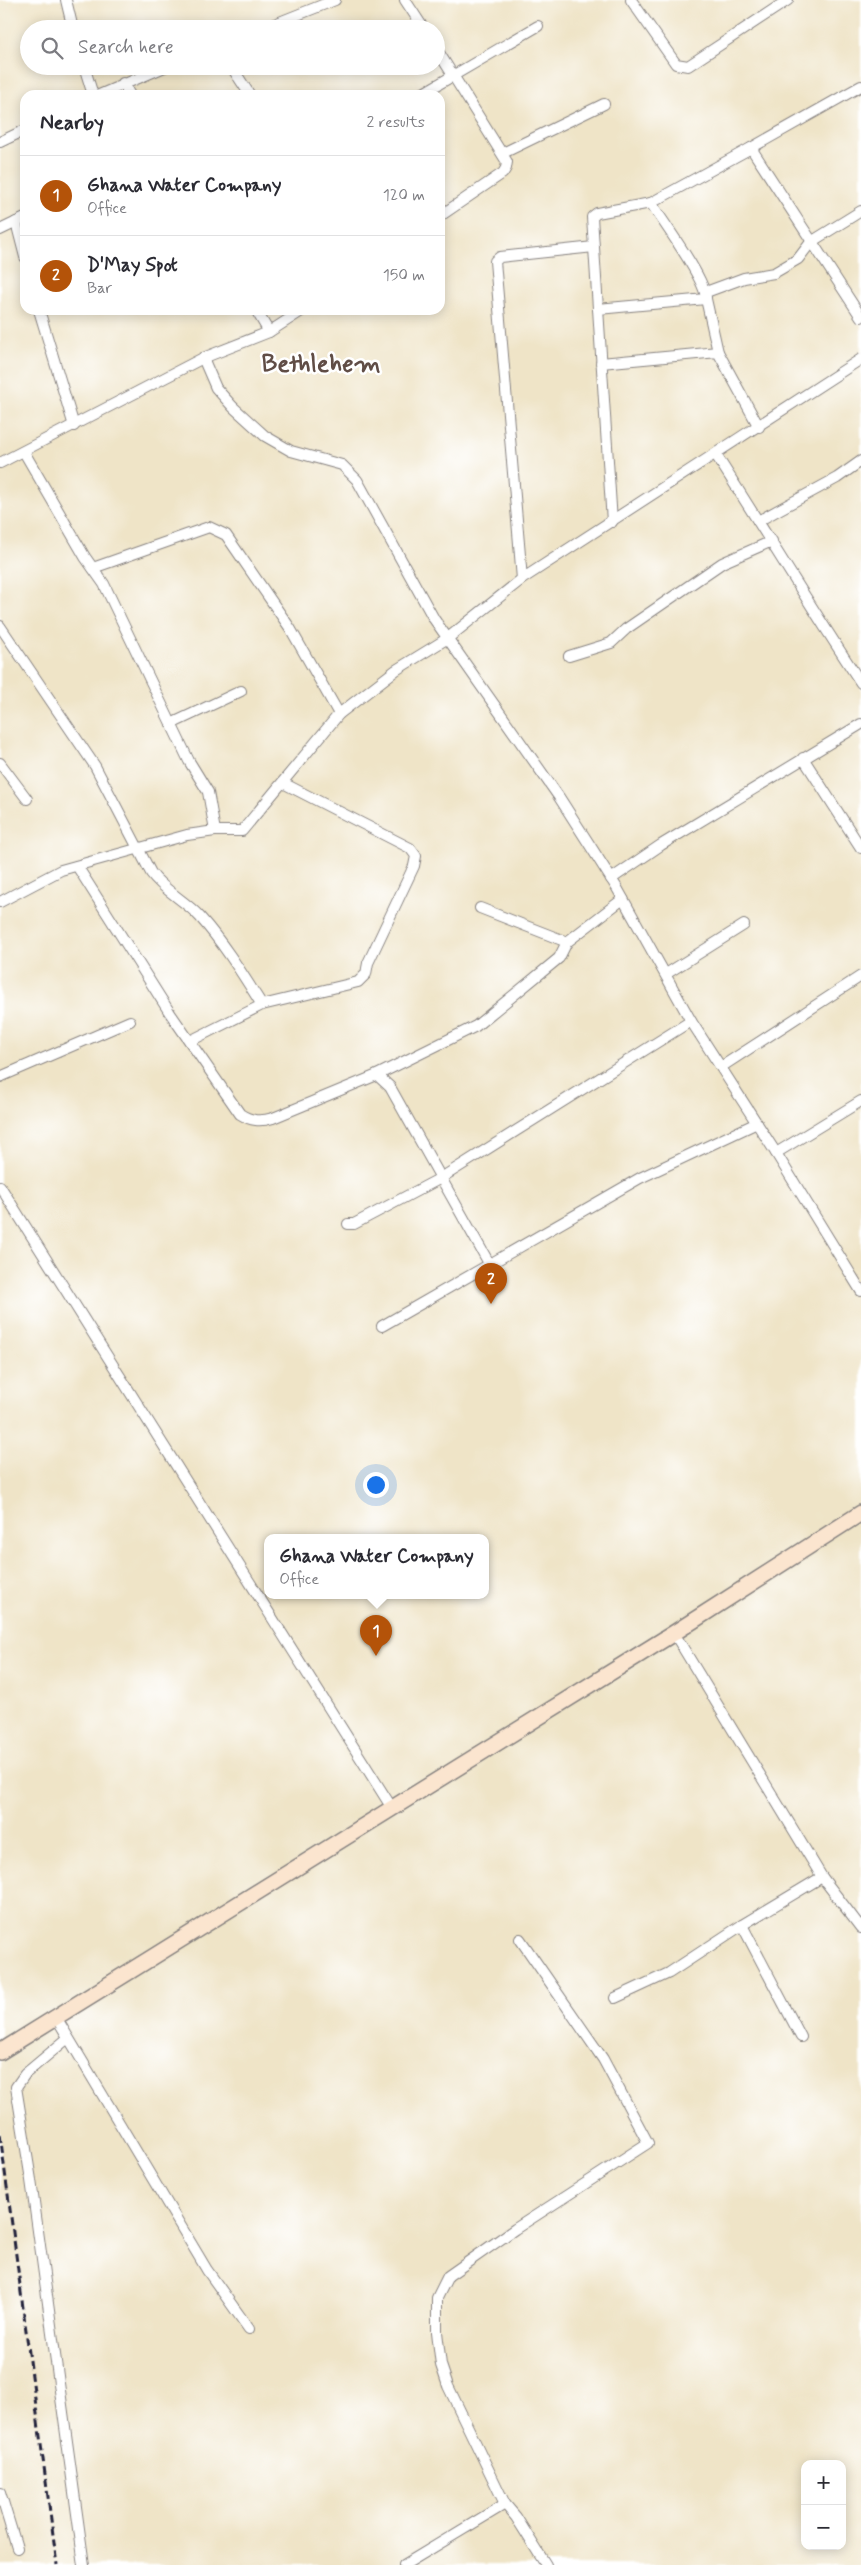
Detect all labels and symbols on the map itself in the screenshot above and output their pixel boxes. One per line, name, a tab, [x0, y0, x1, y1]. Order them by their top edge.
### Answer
district label: Bethlehem	[261, 348, 381, 381]
pin: 2	[475, 1263, 507, 1304]
your location	[363, 1472, 389, 1498]
pin: 1	[360, 1615, 392, 1656]

